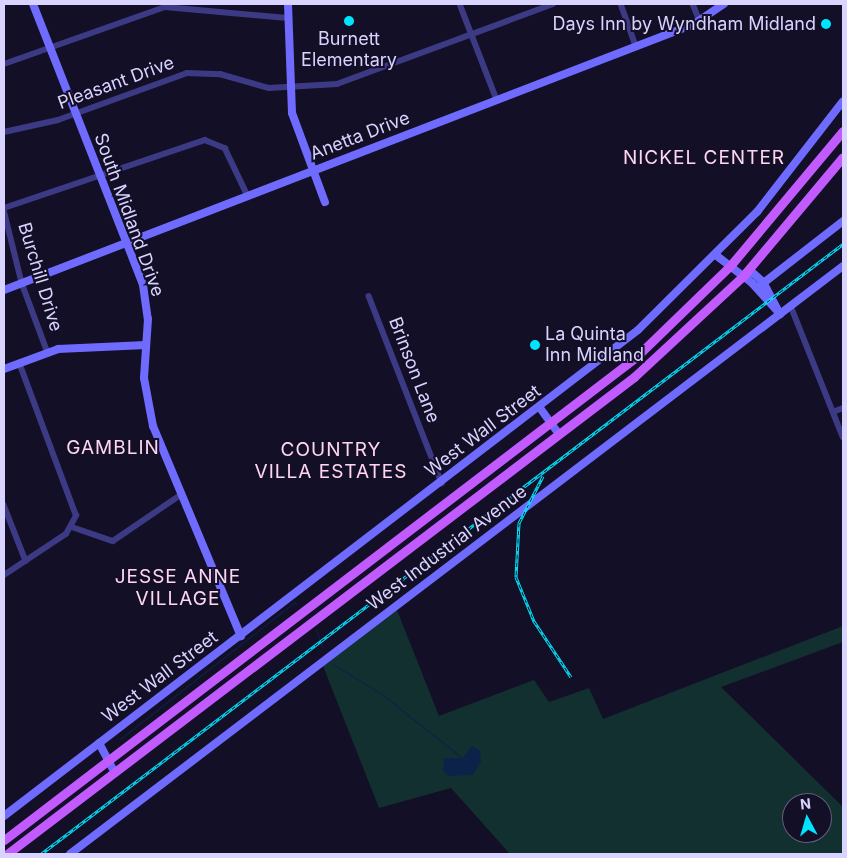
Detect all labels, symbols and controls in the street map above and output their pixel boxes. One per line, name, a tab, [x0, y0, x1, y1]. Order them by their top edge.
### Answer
place label: Days Inn by Wyndham Midland	[553, 13, 816, 35]
marker: Burnett Elementary	[343, 15, 355, 27]
marker: Days Inn by Wyndham Midland	[820, 18, 832, 30]
place label: Burnett Elementary	[301, 29, 397, 72]
street label: Pleasant Drive	[55, 52, 177, 114]
street label: Anetta Drive	[307, 107, 413, 165]
street label: South Midland Drive	[89, 130, 169, 300]
district label: NICKEL CENTER	[621, 147, 787, 169]
street label: Burchill Drive	[13, 220, 67, 334]
street label: Brinson Lane	[384, 314, 444, 426]
place label: La Quinta Inn Midland	[545, 324, 644, 366]
marker: La Quinta Inn Midland	[529, 339, 541, 351]
street label: West Wall Street	[421, 380, 545, 482]
district label: GAMBLIN	[65, 437, 161, 459]
district label: COUNTRY VILLA ESTATES	[253, 439, 409, 483]
street label: West Industrial Avenue	[363, 481, 531, 615]
district label: JESSE ANNE VILLAGE	[113, 566, 243, 610]
street label: West Wall Street	[98, 626, 222, 728]
north arrow	[782, 793, 832, 843]
text: N	[799, 795, 812, 813]

